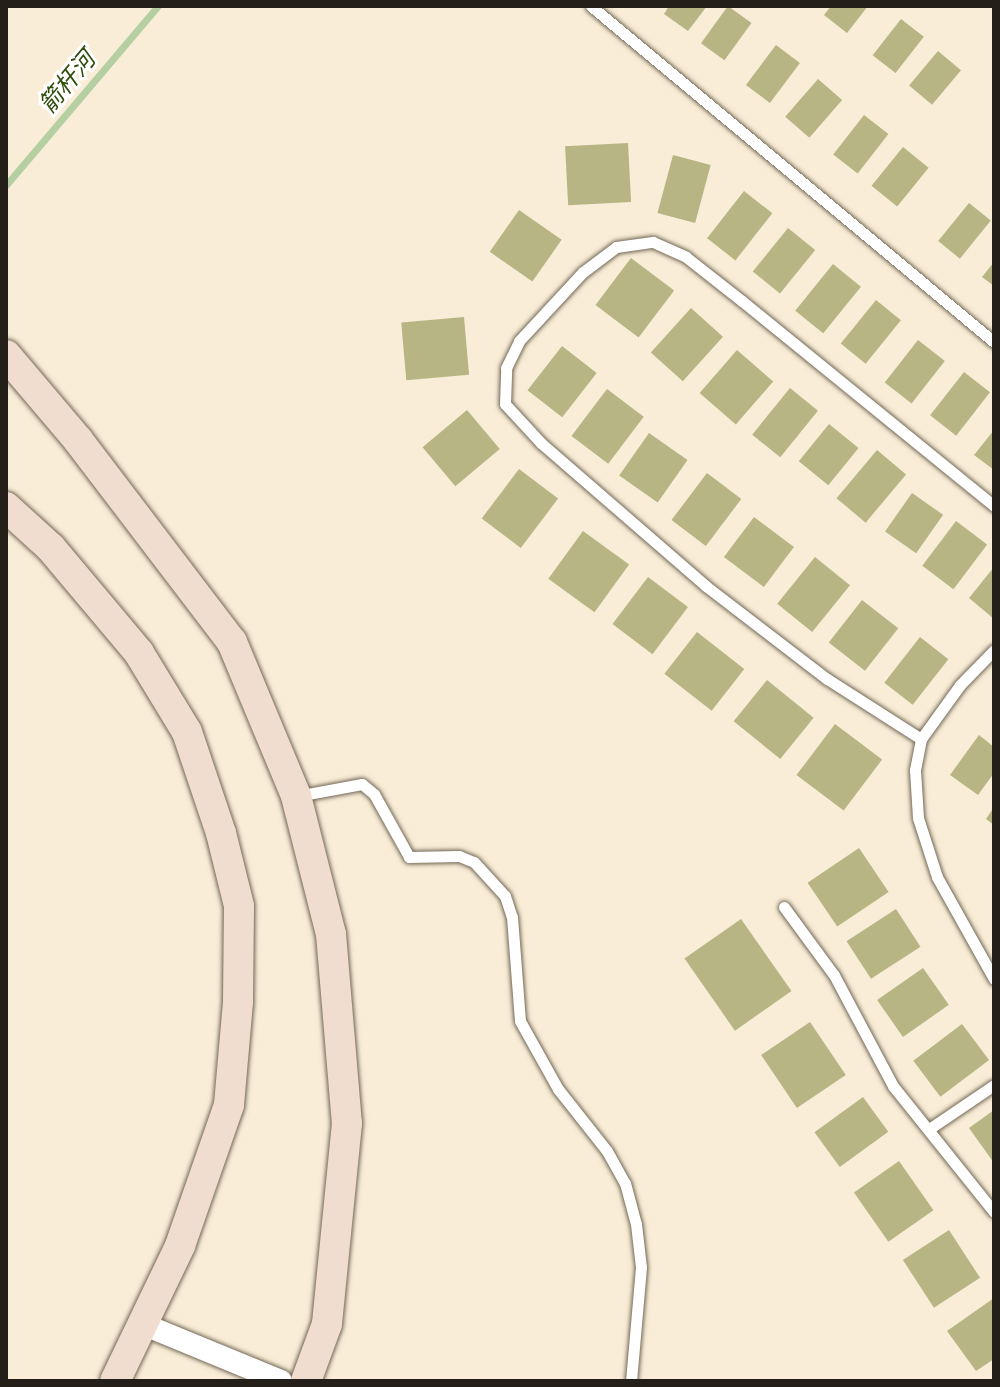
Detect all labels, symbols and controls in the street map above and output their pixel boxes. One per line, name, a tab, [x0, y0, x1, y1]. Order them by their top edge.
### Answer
water label: 箭杆河	[33, 45, 101, 119]

